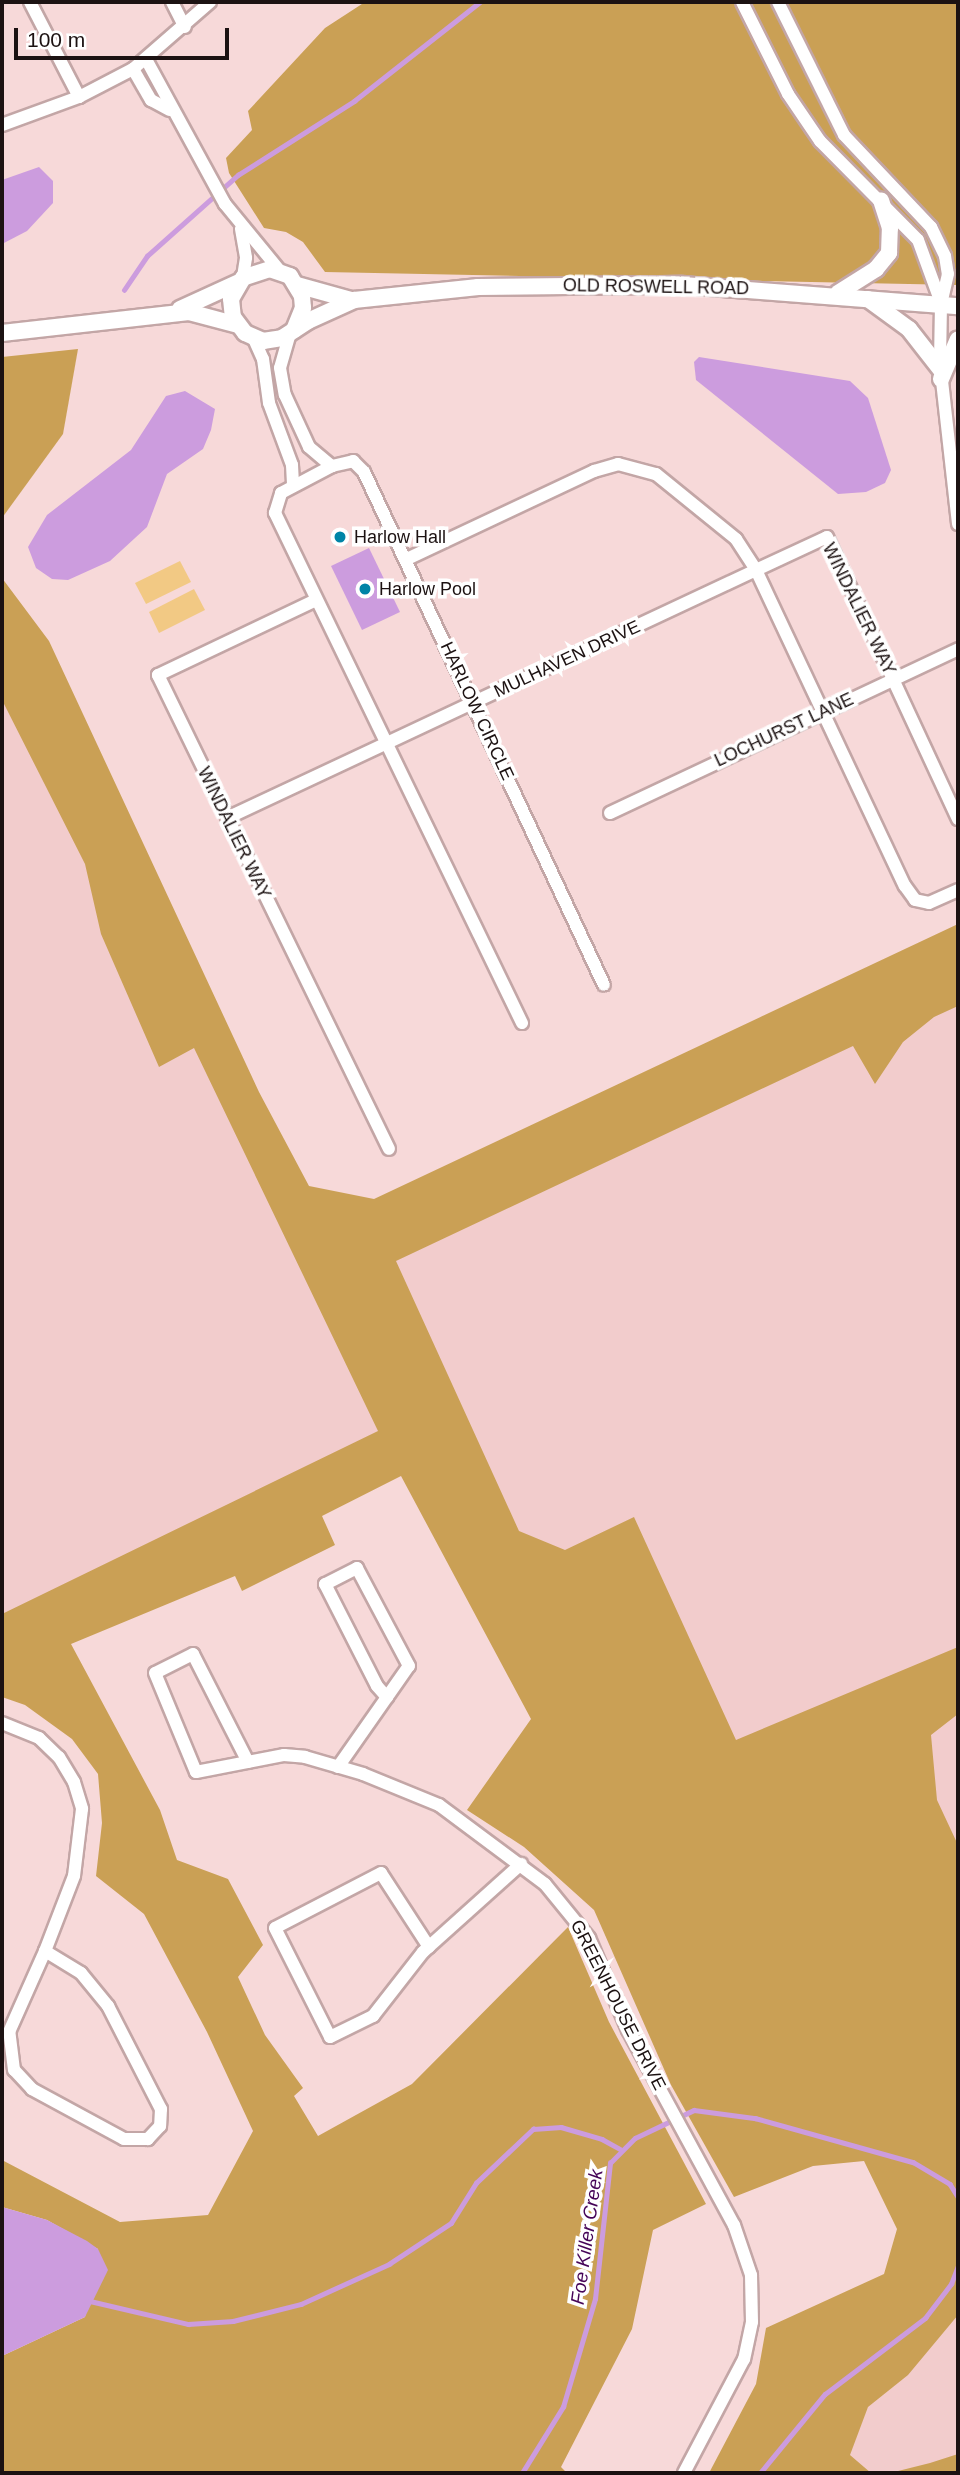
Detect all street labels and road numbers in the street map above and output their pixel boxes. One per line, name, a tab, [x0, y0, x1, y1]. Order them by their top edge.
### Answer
street label: OLD ROSWELL ROAD	[562, 275, 750, 299]
street label: WINDALIER WAY	[818, 540, 900, 678]
street label: MULHAVEN DRIVE	[491, 616, 643, 702]
street label: HARLOW CIRCLE	[436, 638, 518, 784]
street label: LOCHURST LANE	[711, 688, 857, 772]
street label: WINDALIER WAY	[193, 764, 275, 902]
street label: GREENHOUSE DRIVE	[566, 1916, 670, 2094]

